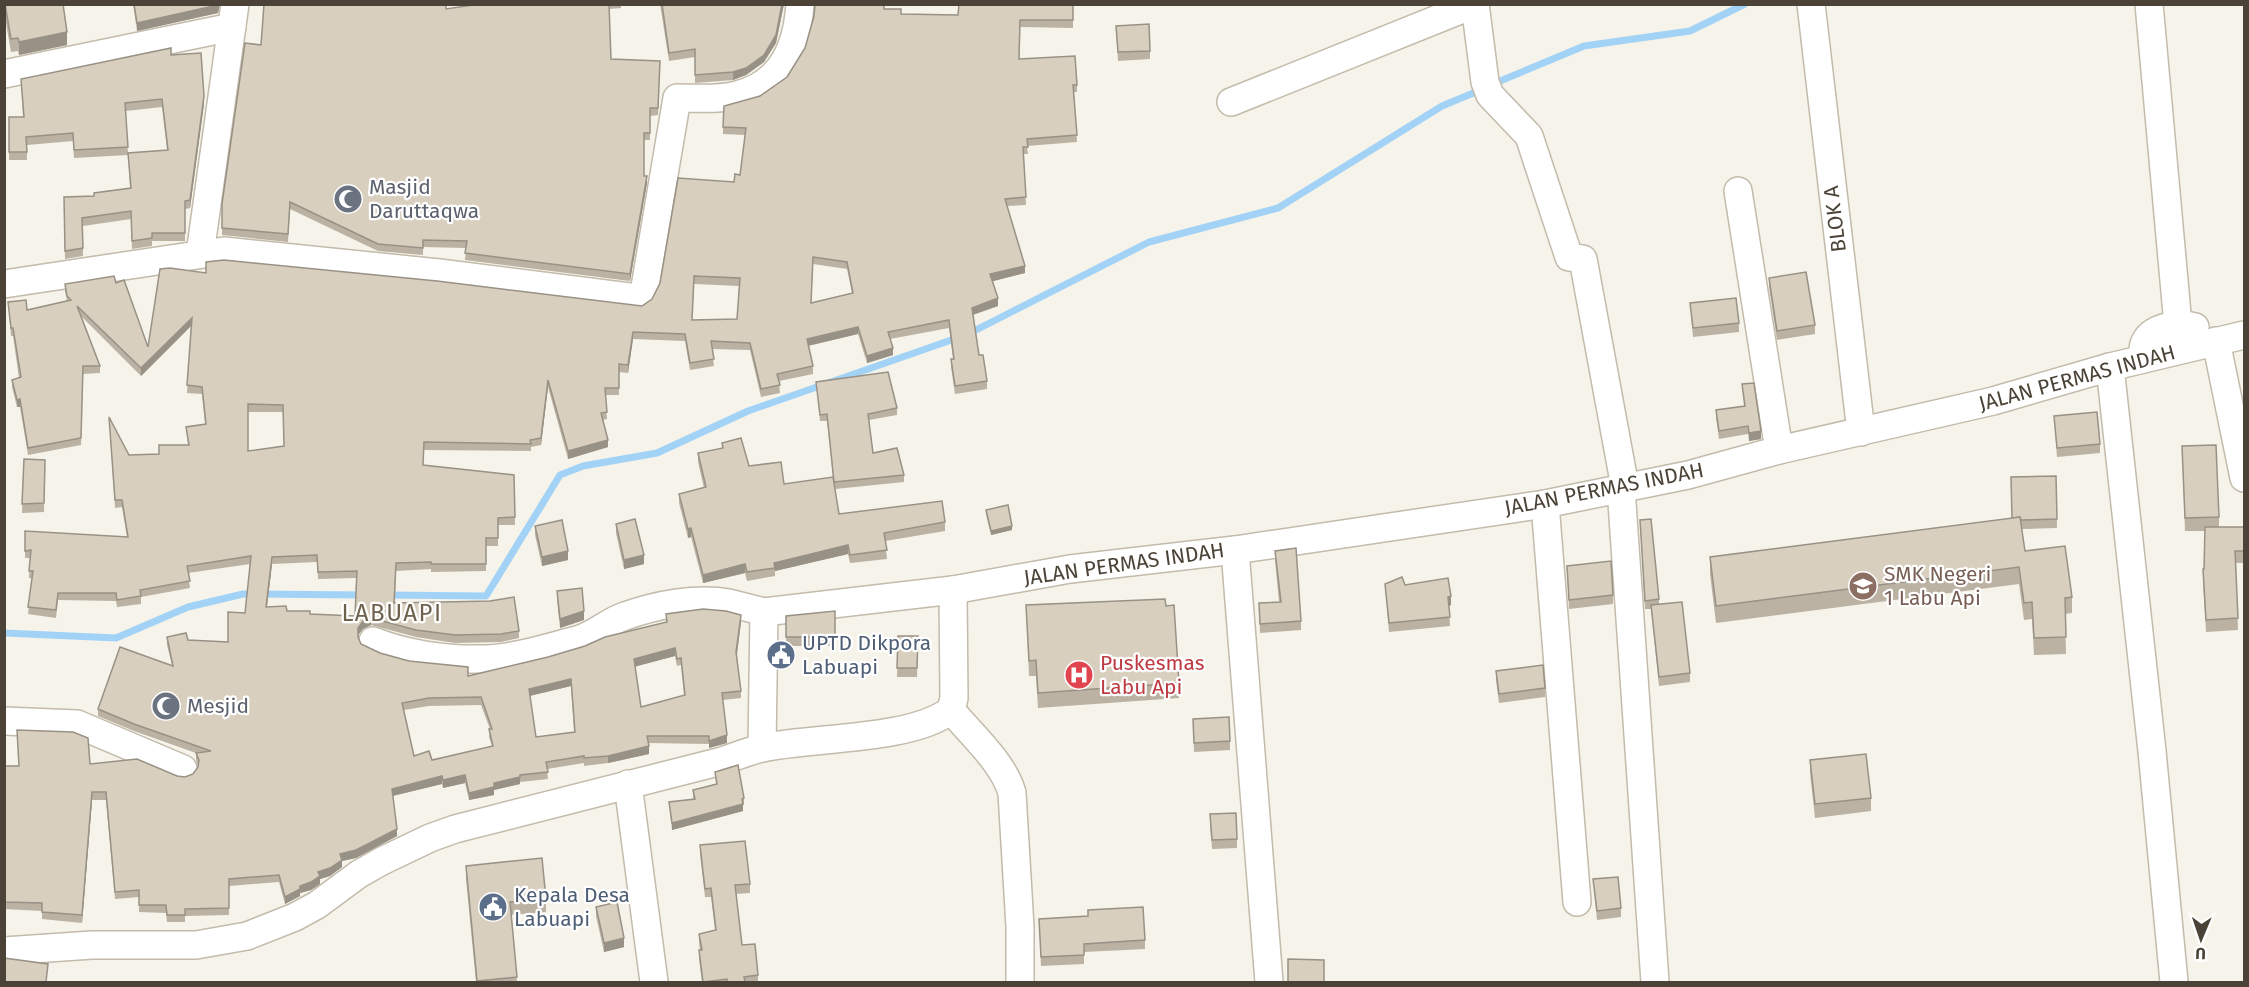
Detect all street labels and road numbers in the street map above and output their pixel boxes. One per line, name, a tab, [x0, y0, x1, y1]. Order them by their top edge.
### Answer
street label: BLOK A	[1818, 184, 1852, 254]
street label: JALAN PERMAS INDAH	[1976, 339, 2178, 417]
street label: JALAN PERMAS INDAH	[1502, 457, 1706, 521]
street label: JALAN PERMAS INDAH	[1022, 537, 1226, 591]

